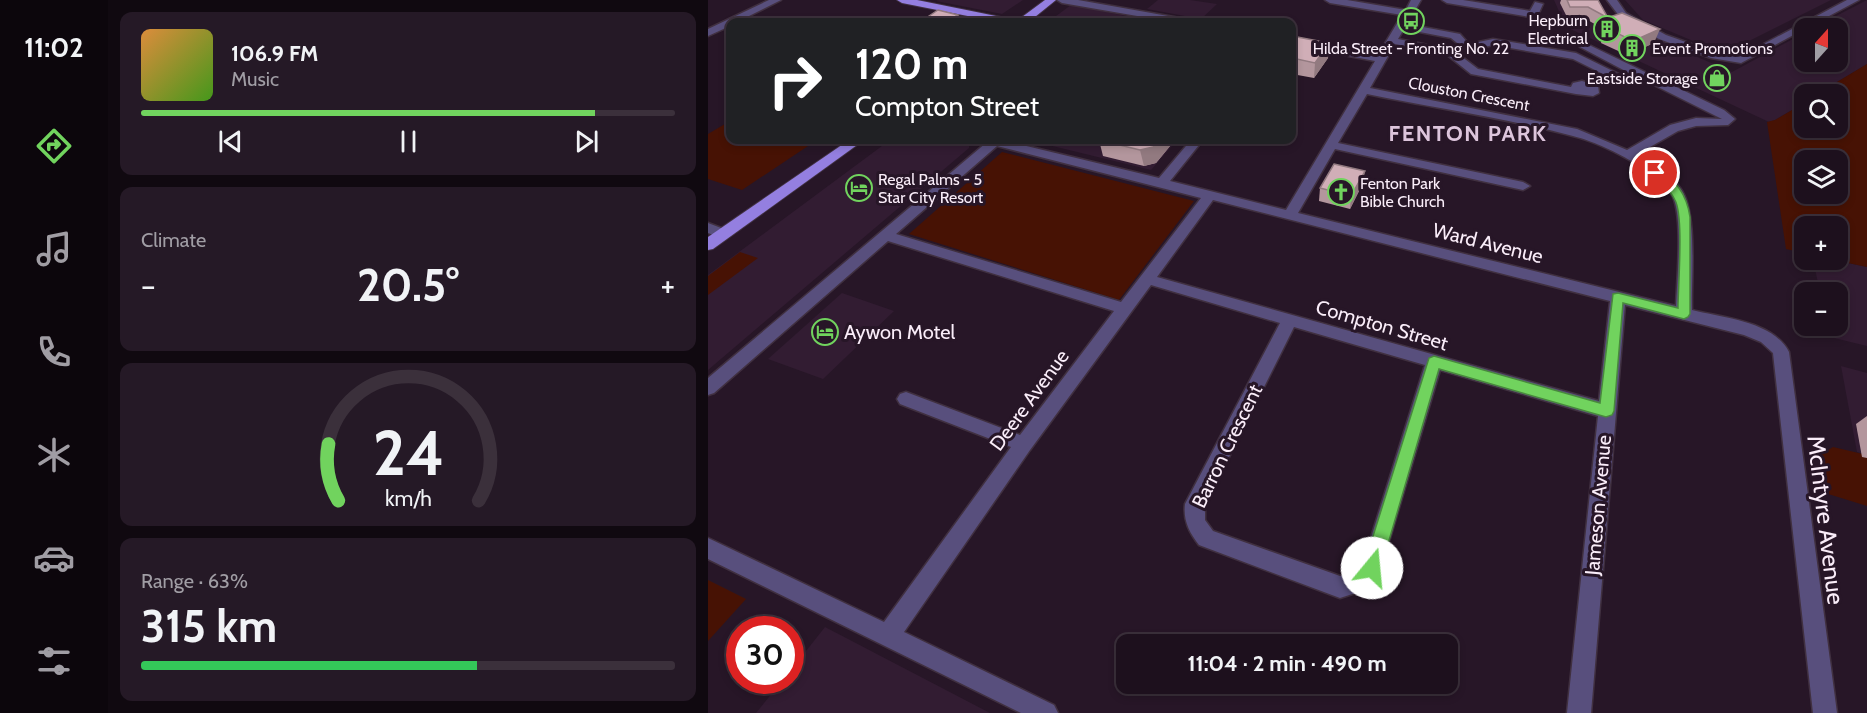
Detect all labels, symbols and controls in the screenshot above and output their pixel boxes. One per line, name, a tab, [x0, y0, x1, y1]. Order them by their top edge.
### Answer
bus stop icon: Hilda Street - Fronting No. 22	[1396, 6, 1426, 36]
place label: Hepburn Electrical	[1527, 11, 1588, 48]
building icon: Hepburn Electrical	[1592, 14, 1622, 44]
north arrow	[1794, 18, 1848, 72]
map controls	[1794, 18, 1848, 336]
text: 11:02	[24, 31, 84, 64]
building icon: Event Promotions	[1617, 33, 1647, 63]
text: 120 m	[855, 38, 968, 90]
place label: Hilda Street - Fronting No. 22	[1313, 39, 1509, 58]
place label: Event Promotions	[1652, 39, 1773, 58]
text: 106.9 FM	[231, 40, 318, 67]
icon: right	[756, 42, 834, 120]
shop icon: Eastside Storage	[1702, 63, 1732, 93]
text: Music	[231, 67, 279, 91]
place label: Eastside Storage	[1587, 69, 1698, 88]
street label: Clouston Crescent	[1407, 73, 1532, 115]
button: search	[1794, 84, 1848, 138]
text: Compton Street	[855, 90, 1039, 123]
district label: FENTON PARK	[1389, 120, 1547, 147]
icon: directions	[33, 125, 75, 167]
icon: previous	[214, 125, 247, 158]
icon: pause	[392, 125, 425, 158]
icon: next	[570, 125, 603, 158]
pin	[1629, 147, 1680, 198]
button: layers	[1794, 150, 1848, 204]
icon: arrive	[1638, 156, 1671, 189]
place label: Regal Palms - 5 Star City Resort	[878, 170, 984, 207]
hotel icon: Regal Palms - 5 Star City Resort	[844, 173, 874, 203]
place label: Fenton Park Bible Church	[1360, 174, 1445, 211]
church icon: Fenton Park Bible Church	[1326, 177, 1356, 207]
button: +	[1794, 216, 1848, 270]
street label: Ward Avenue	[1430, 218, 1546, 268]
icon: music	[33, 228, 75, 270]
text: Climate	[141, 228, 206, 252]
text: 20.5°	[357, 258, 459, 312]
text: −	[141, 265, 156, 305]
text: +	[660, 265, 675, 305]
button: −	[1794, 282, 1848, 336]
street label: Compton Street	[1313, 295, 1451, 355]
hotel icon: Aywon Motel	[810, 317, 840, 347]
place label: Aywon Motel	[844, 320, 955, 344]
icon: phone	[33, 331, 75, 373]
street label: Deere Avenue	[984, 345, 1074, 455]
street label: Barron Crescent	[1187, 380, 1267, 512]
text: 24	[372, 415, 444, 491]
icon: climate	[33, 434, 75, 476]
street label: Jameson Avenue	[1580, 434, 1616, 577]
street label: McIntyre Avenue	[1801, 434, 1851, 606]
text: km/h	[385, 486, 431, 512]
position arrow	[1340, 536, 1404, 600]
icon: car	[33, 537, 75, 579]
text: Range · 63%	[141, 569, 248, 593]
text: 315 km	[141, 599, 277, 653]
speed limit sign: 30	[726, 616, 804, 694]
icon: filters	[33, 640, 75, 682]
text: 11:04 · 2 min · 490 m	[1187, 650, 1387, 677]

